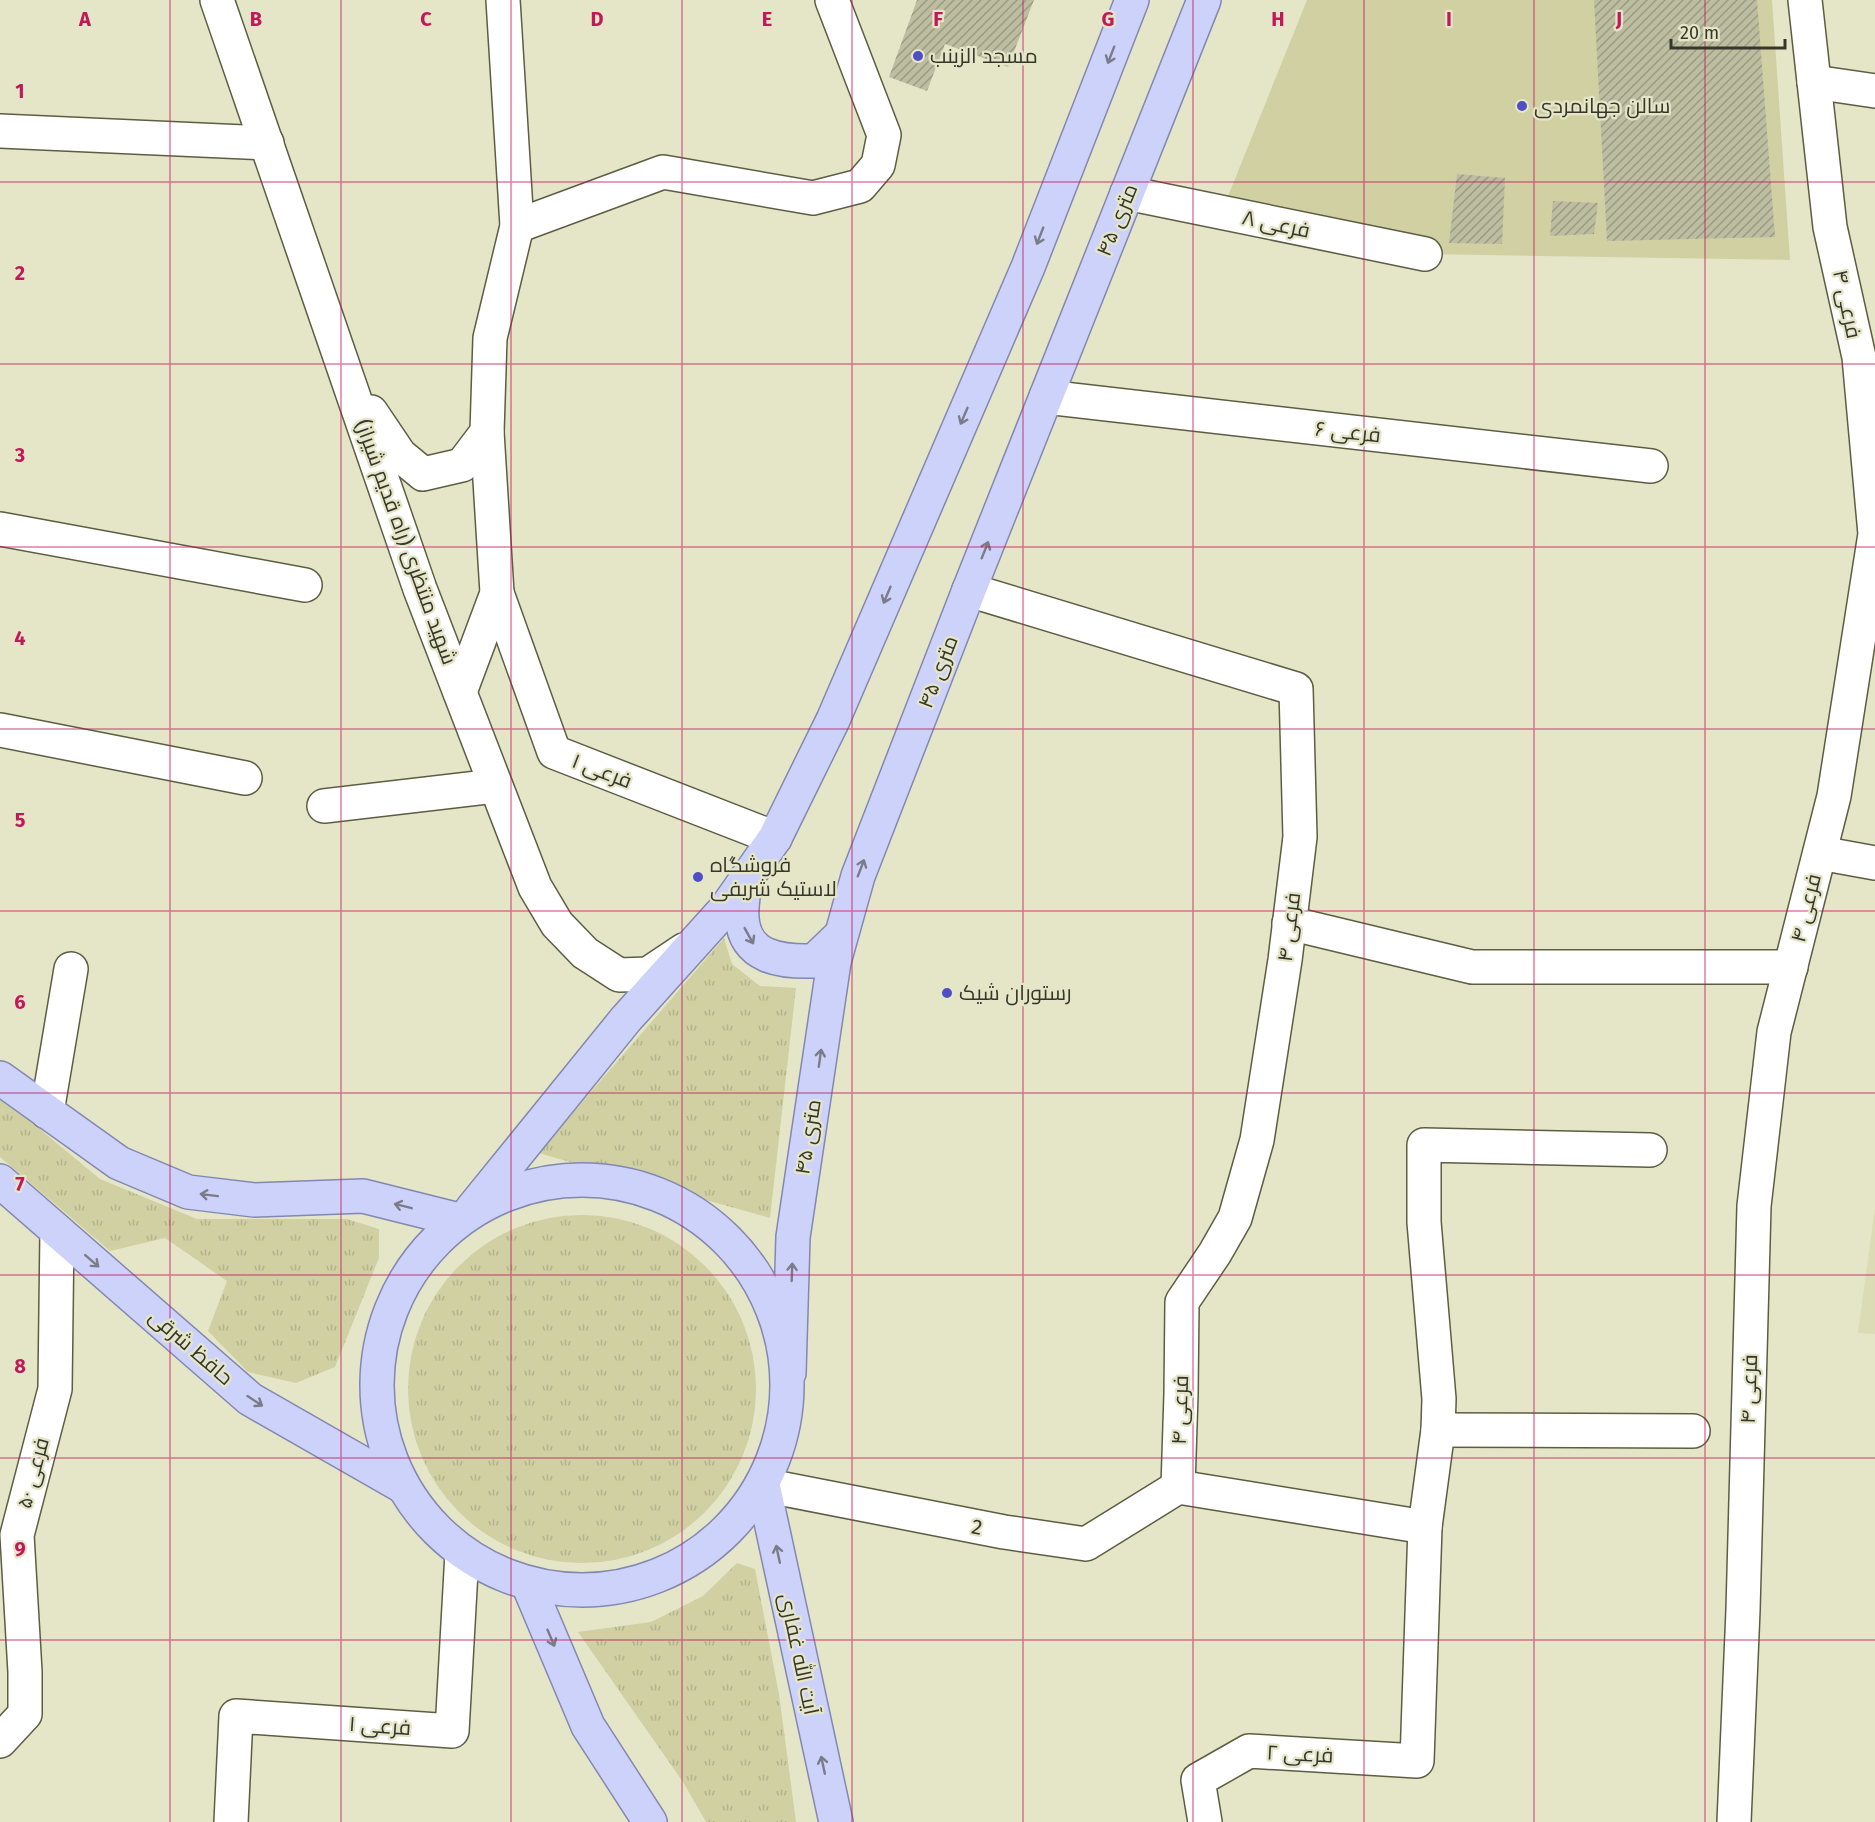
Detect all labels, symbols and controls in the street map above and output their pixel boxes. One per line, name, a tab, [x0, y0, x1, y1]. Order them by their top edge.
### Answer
text: A	[78, 7, 92, 31]
text: B	[250, 7, 262, 31]
text: C	[420, 7, 432, 31]
text: D	[590, 7, 604, 31]
text: E	[762, 7, 772, 31]
text: F	[933, 7, 943, 31]
text: G	[1102, 7, 1114, 31]
text: H	[1271, 7, 1285, 31]
text: I	[1446, 7, 1452, 31]
text: J	[1615, 7, 1622, 31]
scale bar	[1671, 12, 1785, 50]
text: 20 m	[1680, 22, 1719, 44]
place label: مسجد الزینب	[930, 43, 1038, 69]
one-way arrow	[1104, 45, 1115, 63]
marker: مسجد الزینب	[911, 49, 925, 63]
text: 1	[15, 79, 25, 103]
place label: سالن جهانمردی	[1534, 93, 1670, 119]
marker: سالن جهانمردی	[1515, 99, 1529, 113]
street label: ۴۵ متری	[1091, 180, 1143, 260]
street label: فرعی ۸	[1240, 204, 1312, 244]
one-way arrow	[1034, 227, 1045, 245]
text: 2	[15, 261, 25, 285]
street label: فرعی ۴	[1827, 267, 1867, 341]
one-way arrow	[958, 406, 969, 425]
street label: شهید منتظری (راه قدیم شیراز)	[349, 416, 463, 669]
street label: فرعی ۶	[1314, 416, 1382, 448]
text: 3	[14, 443, 25, 467]
one-way arrow	[980, 541, 991, 559]
one-way arrow	[881, 585, 892, 604]
text: 4	[14, 626, 26, 650]
street label: ۴۵ متری	[912, 632, 964, 712]
street label: فرعی ۱	[568, 748, 636, 794]
text: 5	[15, 808, 26, 832]
place label: فروشگاه لاستیک شریفی	[710, 852, 837, 902]
one-way arrow	[857, 860, 868, 878]
marker: فروشگاه لاستیک شریفی	[691, 870, 705, 884]
street label: فرعی ۴	[1785, 871, 1827, 945]
street label: فرعی ۴	[1272, 891, 1306, 963]
one-way arrow	[743, 927, 755, 944]
place label: رستوران شیک	[959, 980, 1072, 1006]
marker: رستوران شیک	[940, 986, 954, 1000]
text: 6	[14, 990, 26, 1014]
one-way arrow	[815, 1049, 826, 1069]
street label: ۴۵ متری	[789, 1098, 827, 1176]
text: 7	[15, 1172, 25, 1196]
one-way arrow	[200, 1189, 220, 1200]
one-way arrow	[394, 1199, 413, 1211]
one-way arrow	[84, 1254, 99, 1268]
one-way arrow	[787, 1263, 798, 1283]
street label: حافظ شرقی	[143, 1303, 239, 1391]
text: 8	[14, 1354, 26, 1378]
street label: فرعی ۴	[1735, 1354, 1763, 1424]
street label: فرعی ۴	[1166, 1375, 1194, 1445]
one-way arrow	[247, 1395, 264, 1408]
street label: فرعی ۵۰	[11, 1435, 55, 1511]
street label: 2	[969, 1513, 985, 1541]
text: 9	[14, 1537, 26, 1561]
one-way arrow	[771, 1544, 783, 1563]
street label: آیت الله غفاری	[773, 1591, 826, 1718]
one-way arrow	[546, 1628, 557, 1647]
street label: فرعی ۱	[348, 1711, 412, 1741]
street label: فرعی ۲	[1266, 1739, 1334, 1769]
one-way arrow	[817, 1756, 829, 1775]

